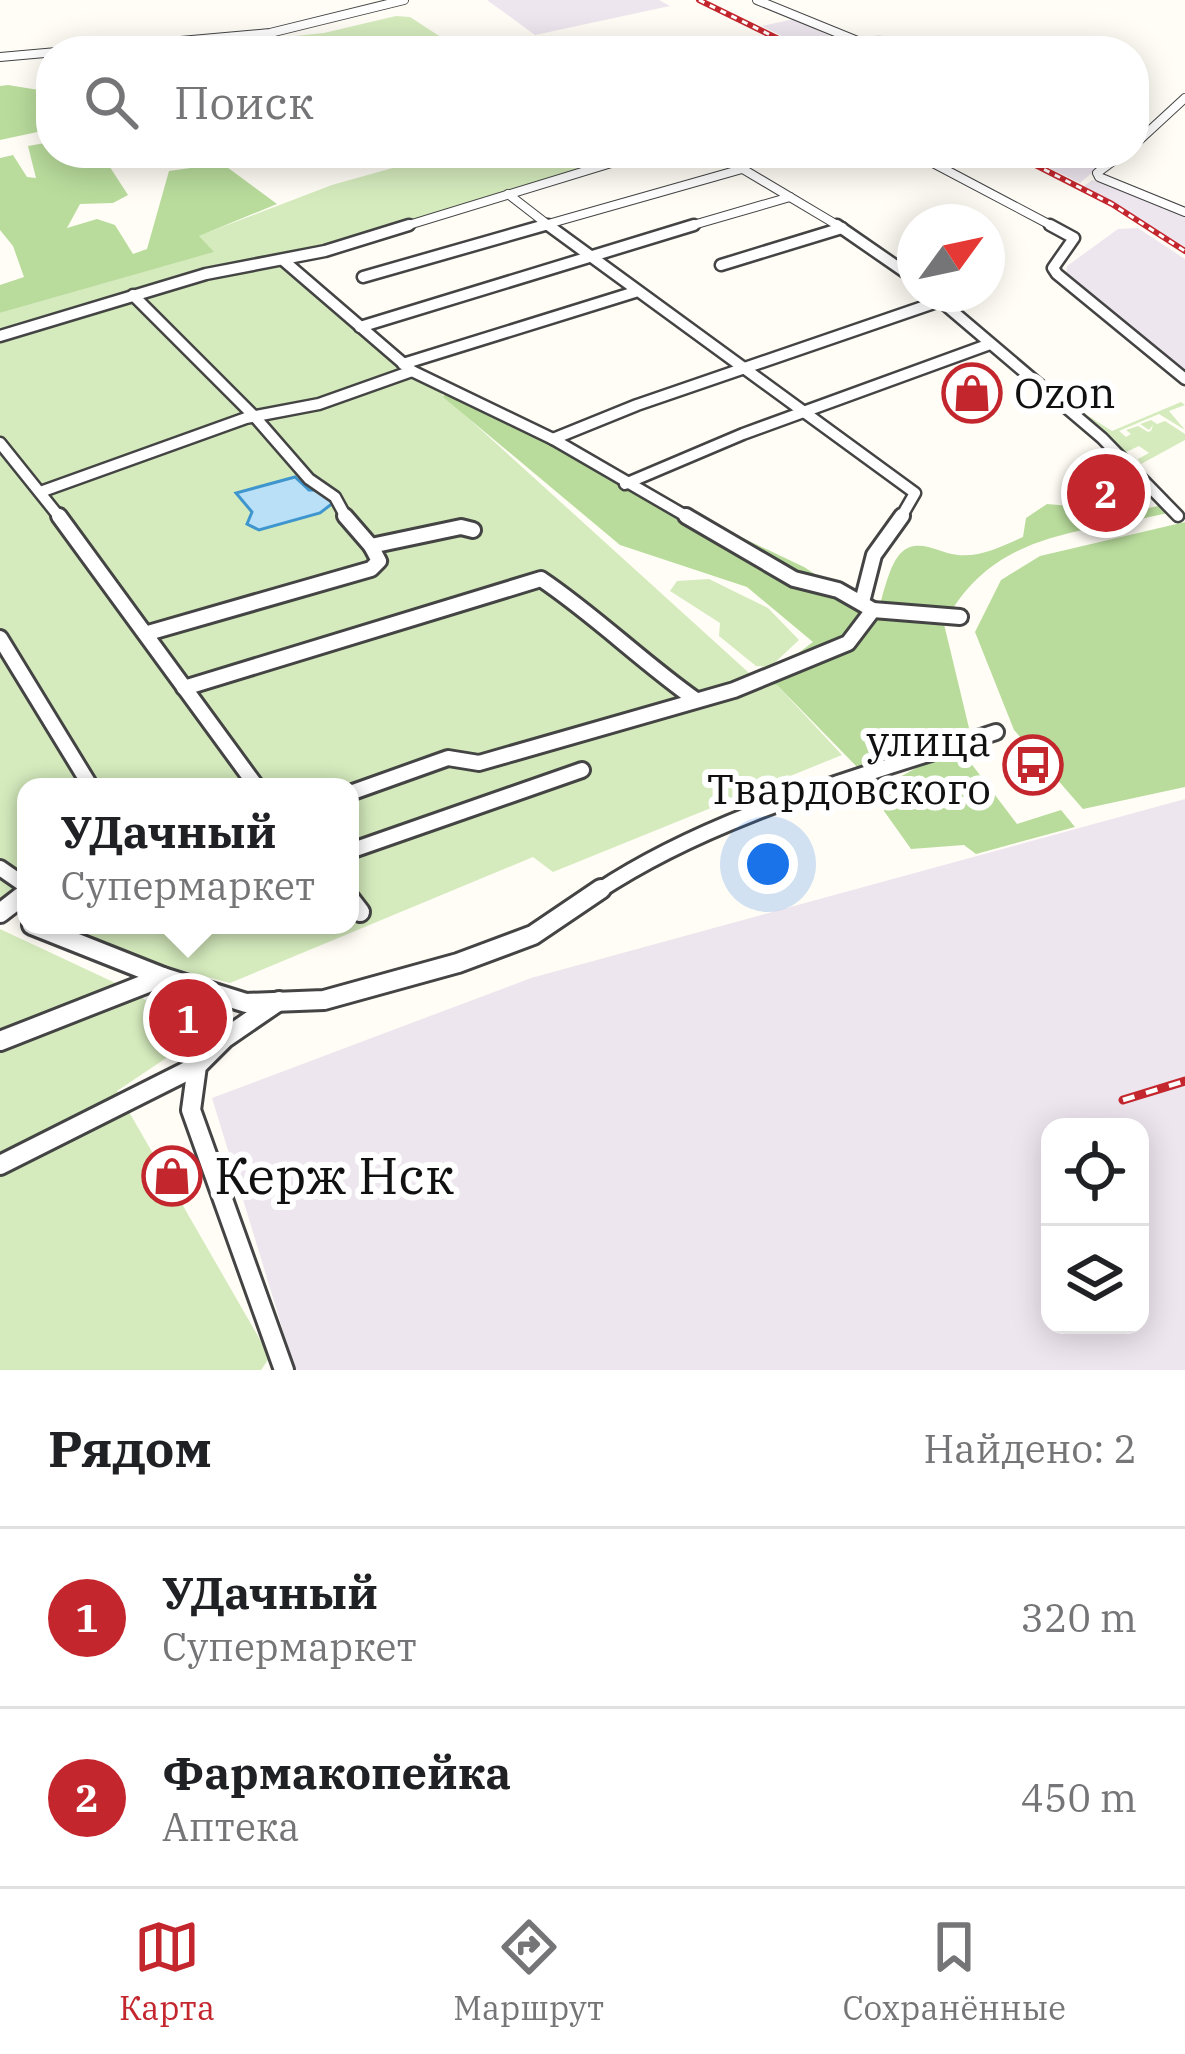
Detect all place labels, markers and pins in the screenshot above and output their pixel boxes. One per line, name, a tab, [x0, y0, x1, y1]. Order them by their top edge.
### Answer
shop icon: Ozon	[941, 362, 1003, 424]
place label: Ozon	[1014, 365, 1116, 420]
pin: 2	[1067, 448, 1145, 538]
place label: улица Твардовского	[707, 713, 991, 816]
bus stop icon: улица Твардовского	[1002, 734, 1064, 796]
pin: 1	[149, 973, 227, 1063]
place label: Керж Нск	[214, 1142, 454, 1208]
shop icon: Керж Нск	[141, 1145, 203, 1207]

